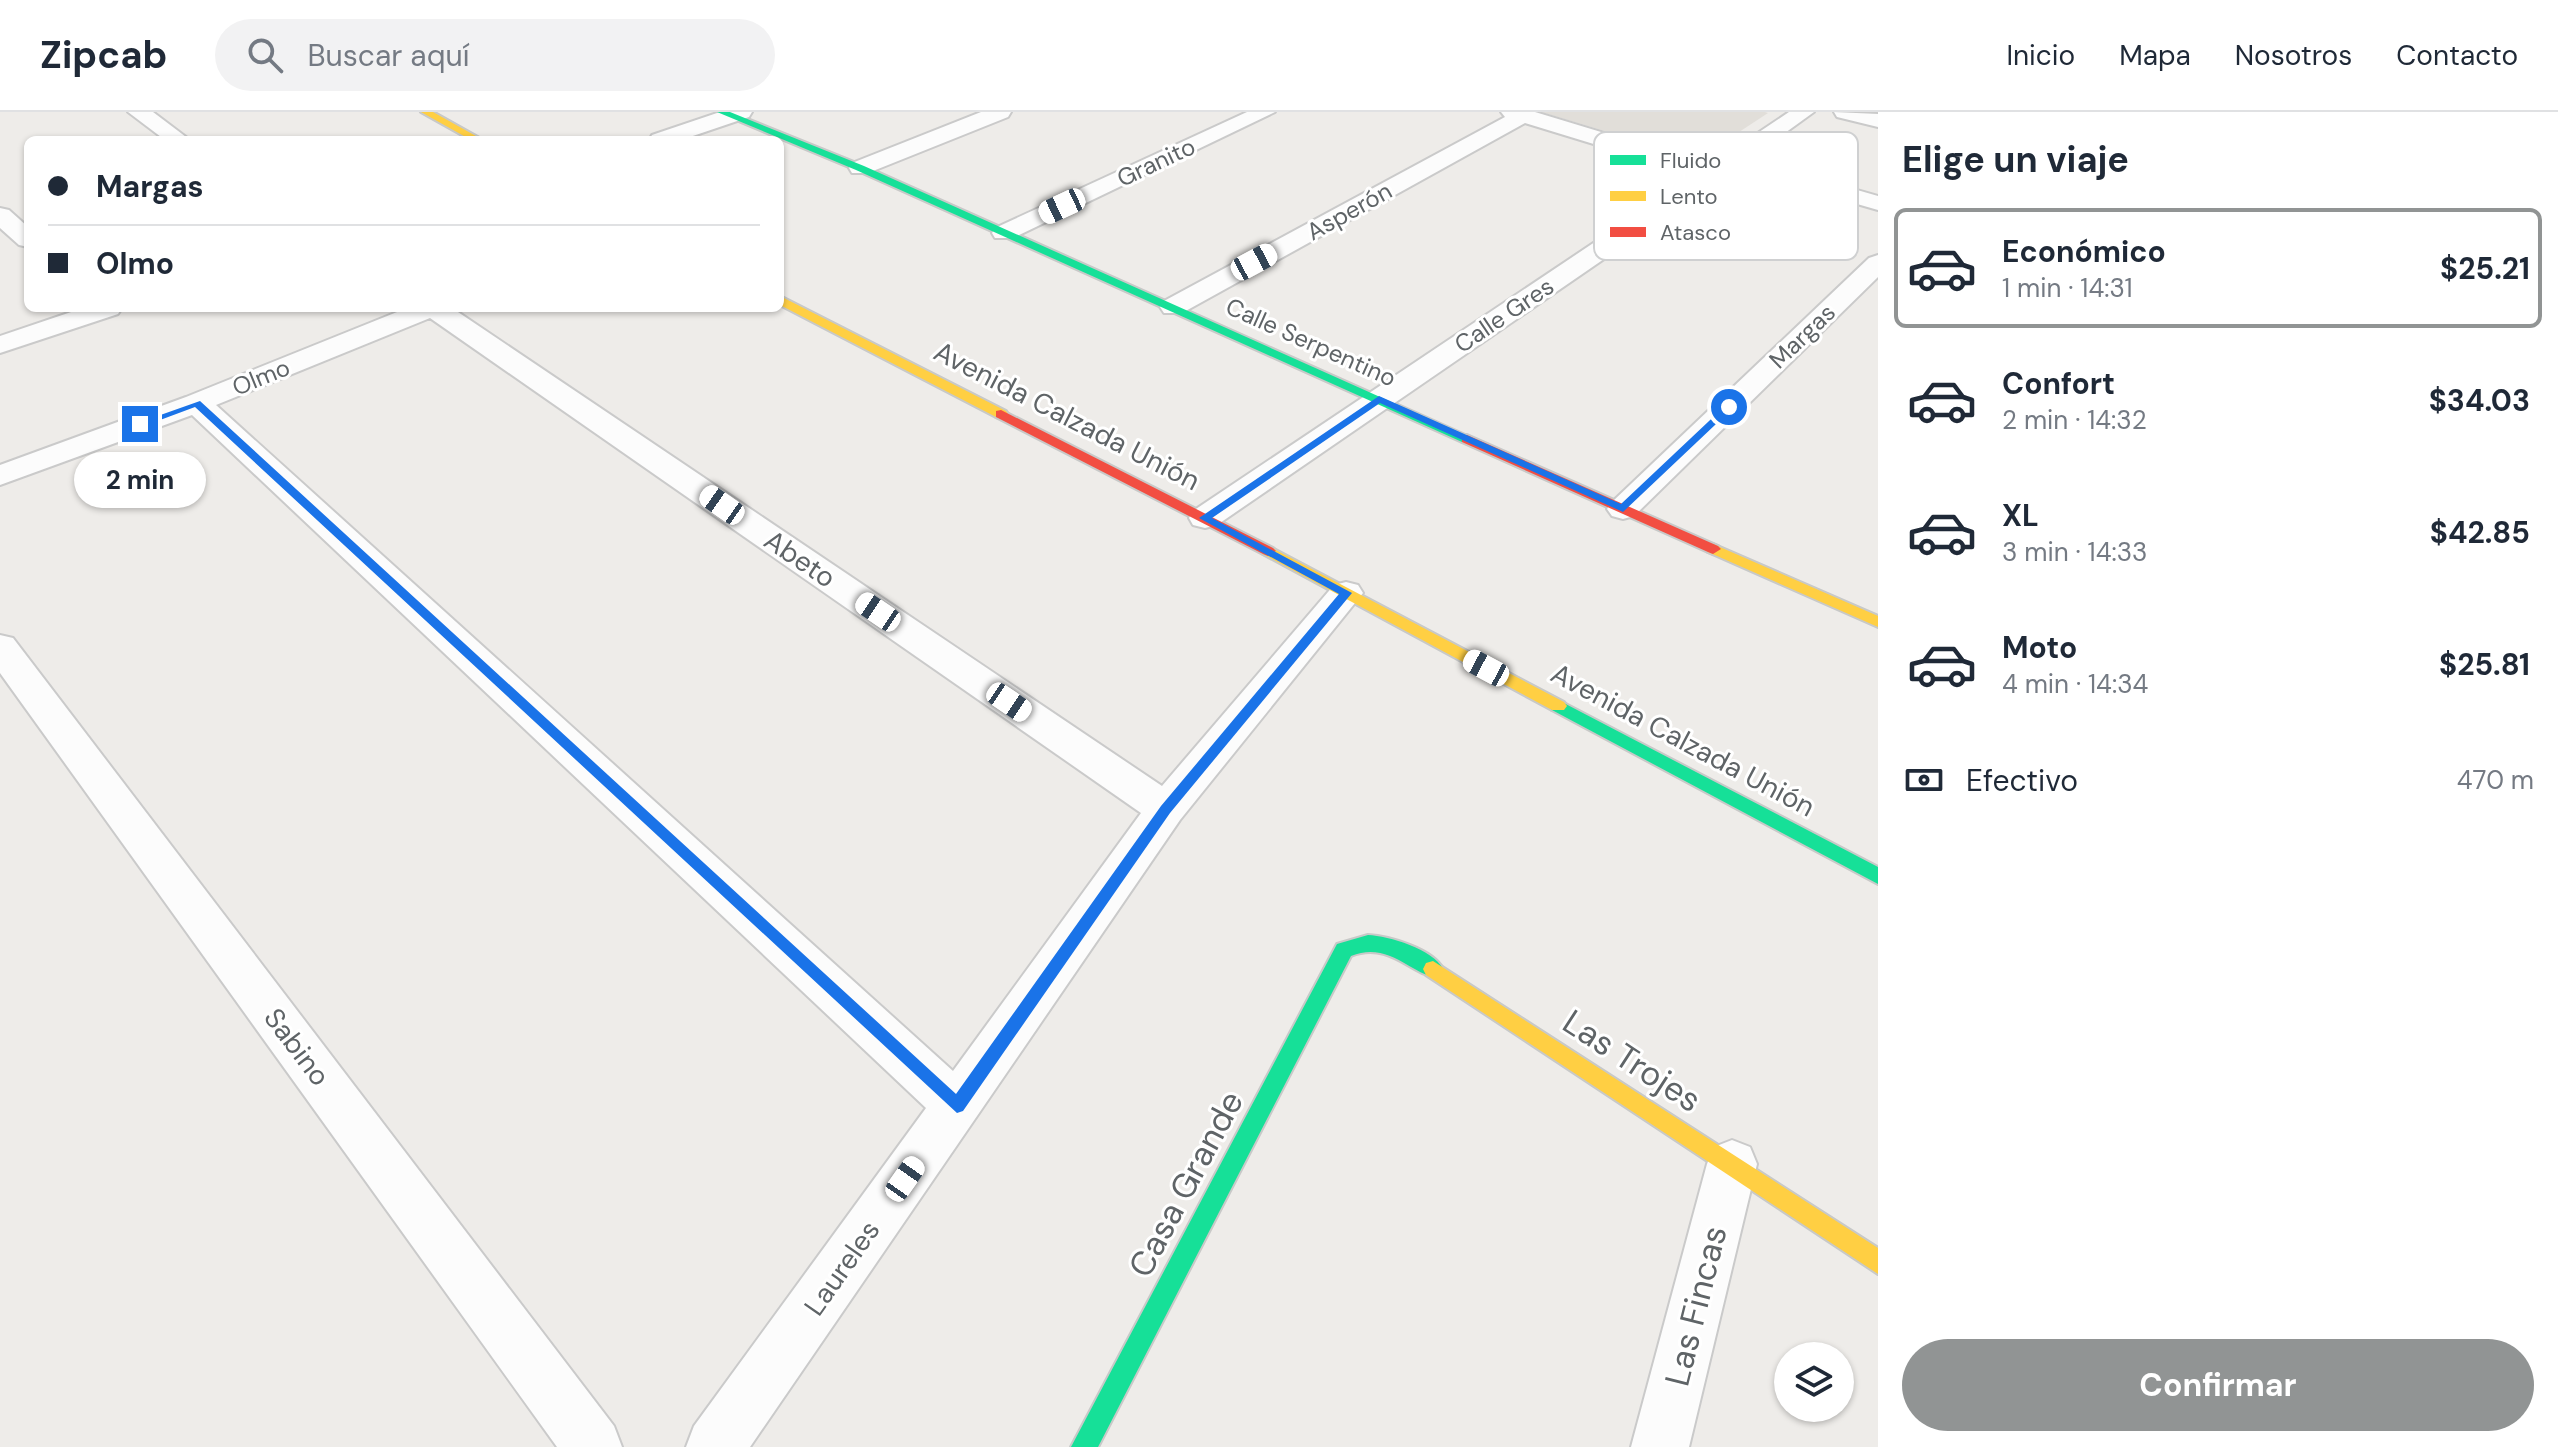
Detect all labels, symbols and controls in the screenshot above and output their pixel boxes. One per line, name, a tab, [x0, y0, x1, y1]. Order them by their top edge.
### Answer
search box	[215, 19, 775, 91]
text: Zipcab	[40, 30, 167, 80]
icon: search	[243, 33, 287, 77]
text: Buscar aquí	[307, 36, 469, 75]
text: Inicio	[2006, 37, 2075, 74]
text: Mapa	[2119, 37, 2191, 74]
text: Nosotros	[2235, 37, 2352, 74]
text: Contacto	[2396, 37, 2518, 74]
street label: Granito	[1112, 130, 1200, 194]
legend	[1594, 132, 1858, 260]
text: Elige un viaje	[1902, 136, 2129, 183]
text: Fluido	[1660, 146, 1721, 175]
text: Margas	[96, 167, 204, 206]
street label: Asperón	[1301, 175, 1397, 247]
text: Lento	[1660, 182, 1718, 211]
car	[1035, 185, 1089, 227]
text: Atasco	[1660, 218, 1731, 247]
icon: car	[1906, 232, 1978, 304]
text: Económico	[2002, 232, 2166, 271]
car	[1227, 240, 1281, 284]
text: Olmo	[96, 244, 174, 283]
text: $25.21	[2440, 249, 2530, 288]
street label: Calle Gres	[1448, 270, 1560, 360]
text: 1 min · 14:31	[2002, 271, 2133, 305]
street label: Calle Serpentino	[1221, 291, 1401, 393]
street label: Margas	[1762, 297, 1842, 375]
street label: Avenida Calzada Unión	[928, 333, 1206, 499]
street label: Olmo	[228, 351, 294, 403]
icon: car	[1906, 364, 1978, 436]
text: Confort	[2002, 364, 2115, 403]
text: $34.03	[2429, 381, 2530, 420]
route start	[1711, 389, 1747, 425]
text: 2 min · 14:32	[2002, 403, 2147, 437]
route end	[122, 406, 158, 442]
callout: 2 min	[74, 452, 206, 508]
text: 2 min	[106, 463, 174, 497]
car	[695, 481, 749, 529]
icon: car	[1906, 496, 1978, 568]
text: XL	[2002, 496, 2039, 535]
text: $42.85	[2430, 513, 2530, 552]
street label: Abeto	[757, 522, 843, 596]
text: 3 min · 14:33	[2002, 535, 2147, 569]
car	[851, 589, 905, 635]
icon: car	[1906, 628, 1978, 700]
text: Moto	[2002, 628, 2077, 667]
text: $25.81	[2439, 645, 2530, 684]
car	[1459, 646, 1513, 690]
street label: Avenida Calzada Unión	[1545, 655, 1821, 825]
text: 4 min · 14:34	[2002, 667, 2148, 701]
car	[982, 679, 1036, 725]
icon: cash	[1902, 758, 1946, 802]
text: Efectivo	[1966, 761, 2078, 800]
text: 470 m	[2457, 763, 2534, 797]
street label: Las Trojes	[1554, 1000, 1710, 1122]
street label: Sabino	[256, 1001, 338, 1093]
street label: Casa Grande	[1118, 1083, 1254, 1285]
car	[881, 1152, 929, 1206]
street label: Laureles	[796, 1213, 888, 1323]
street label: Las Fincas	[1654, 1221, 1738, 1391]
button: Confirmar	[1902, 1339, 2534, 1431]
map controls	[1774, 1342, 1854, 1422]
button: layers	[1774, 1342, 1854, 1422]

